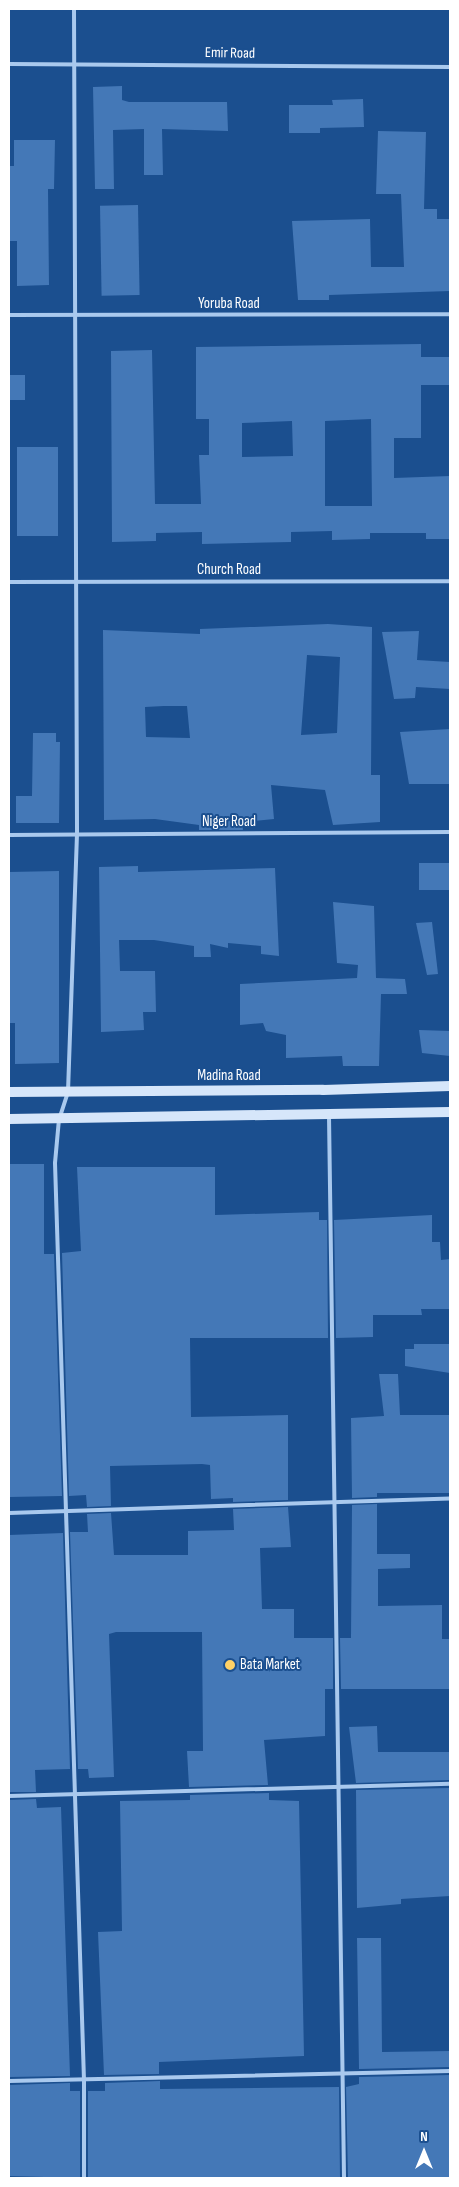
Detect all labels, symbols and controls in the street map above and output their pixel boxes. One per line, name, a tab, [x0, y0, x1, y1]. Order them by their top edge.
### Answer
street label: Emir Road	[205, 44, 255, 62]
street label: Yoruba Road	[198, 295, 260, 313]
street label: Church Road	[197, 561, 261, 579]
street label: Niger Road	[202, 813, 256, 831]
street label: Madina Road	[197, 1067, 261, 1085]
place label: Bata Market	[240, 1656, 300, 1674]
marker: Bata Market	[224, 1659, 236, 1671]
north arrow	[399, 2127, 449, 2177]
text: N	[420, 2128, 428, 2145]

